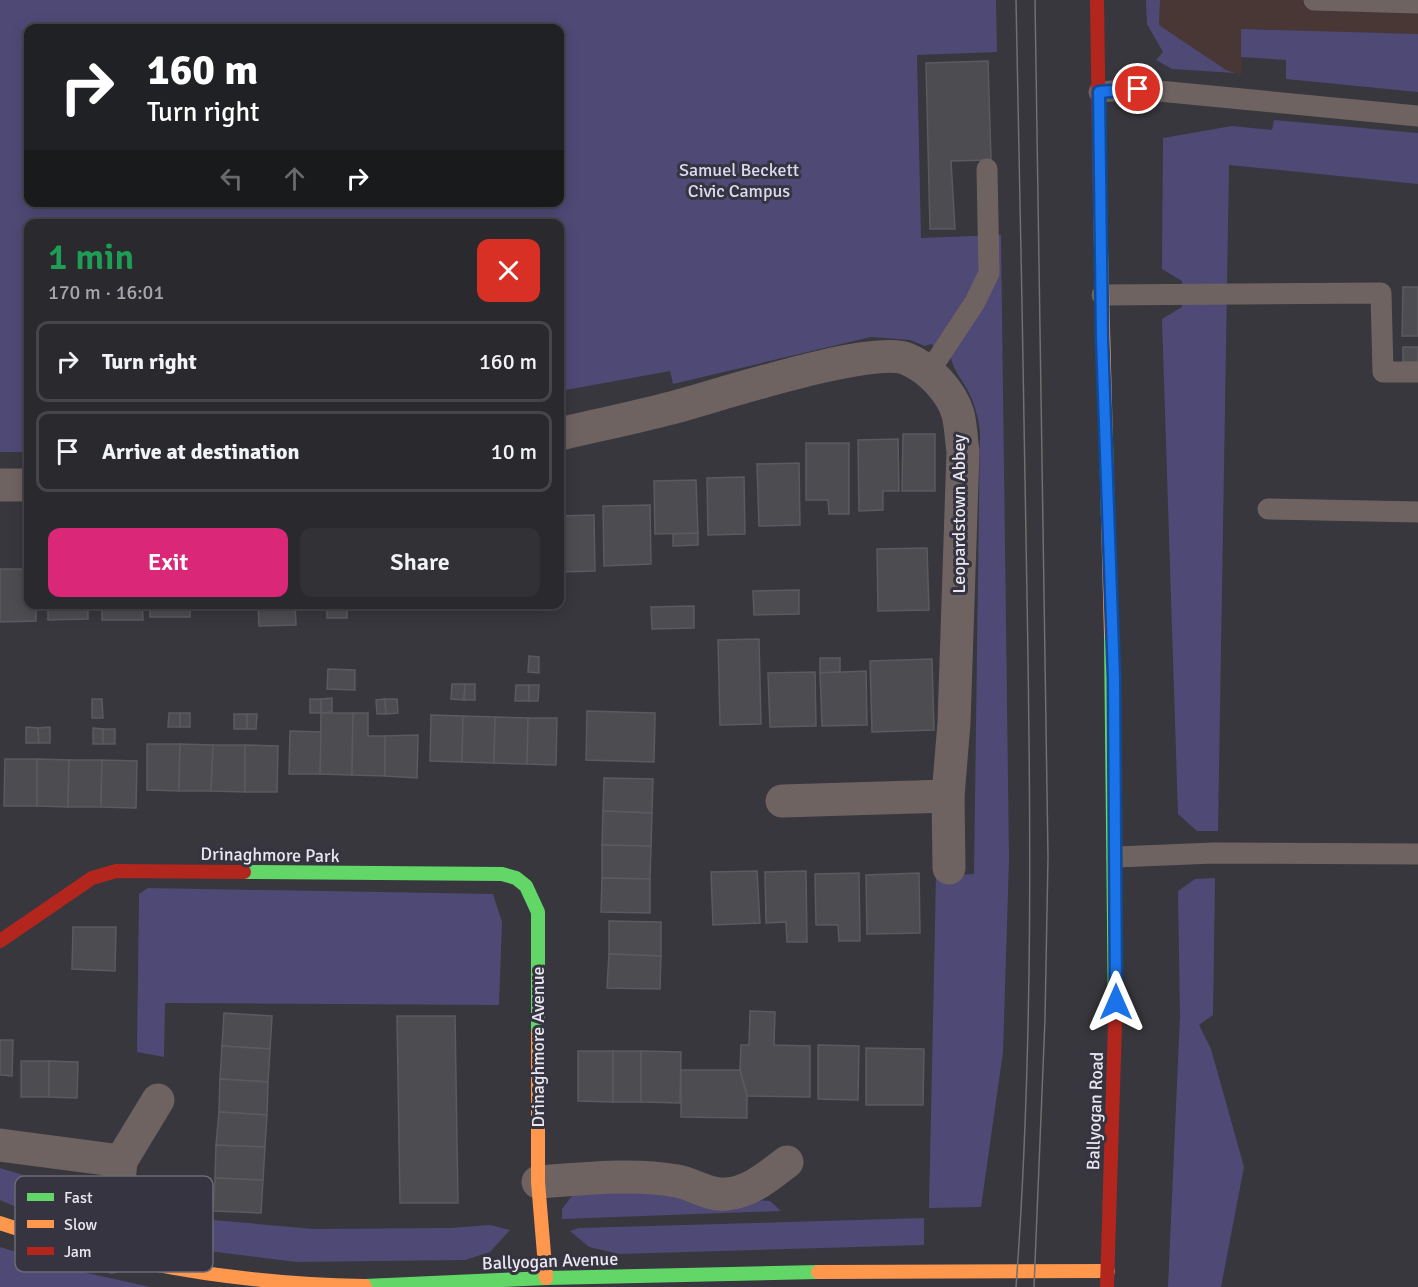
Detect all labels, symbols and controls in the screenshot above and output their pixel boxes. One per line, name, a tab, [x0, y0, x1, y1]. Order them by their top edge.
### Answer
text: 160 m	[147, 45, 258, 96]
icon: right	[48, 48, 126, 126]
pin	[1112, 63, 1163, 114]
icon: arrive	[1121, 72, 1154, 105]
text: Turn right	[147, 96, 260, 129]
park label: Samuel Beckett Civic Campus	[679, 159, 799, 202]
icon: left	[215, 162, 248, 195]
icon: ahead	[278, 162, 311, 195]
icon: right	[341, 162, 374, 195]
text: 1 min	[48, 235, 134, 280]
button: close	[477, 239, 540, 302]
text: 170 m · 16:01	[48, 280, 164, 305]
icon: right	[51, 345, 84, 378]
text: Turn right	[102, 348, 197, 375]
text: 160 m	[479, 348, 537, 375]
street label: Leopardstown Abbey	[948, 434, 970, 594]
icon: arrive	[51, 435, 84, 468]
text: Arrive at destination	[102, 438, 299, 465]
text: 10 m	[491, 438, 537, 465]
button: Exit	[48, 528, 288, 597]
button: Share	[300, 528, 540, 597]
street label: Drinaghmore Park	[200, 843, 340, 867]
street label: Drinaghmore Avenue	[527, 967, 549, 1127]
position arrow	[1084, 970, 1148, 1034]
street label: Ballyogan Road	[1082, 1051, 1108, 1171]
legend	[15, 1176, 213, 1272]
text: Fast	[64, 1188, 93, 1208]
text: Slow	[64, 1215, 98, 1235]
text: Jam	[64, 1242, 92, 1262]
street label: Ballyogan Avenue	[481, 1248, 619, 1274]

